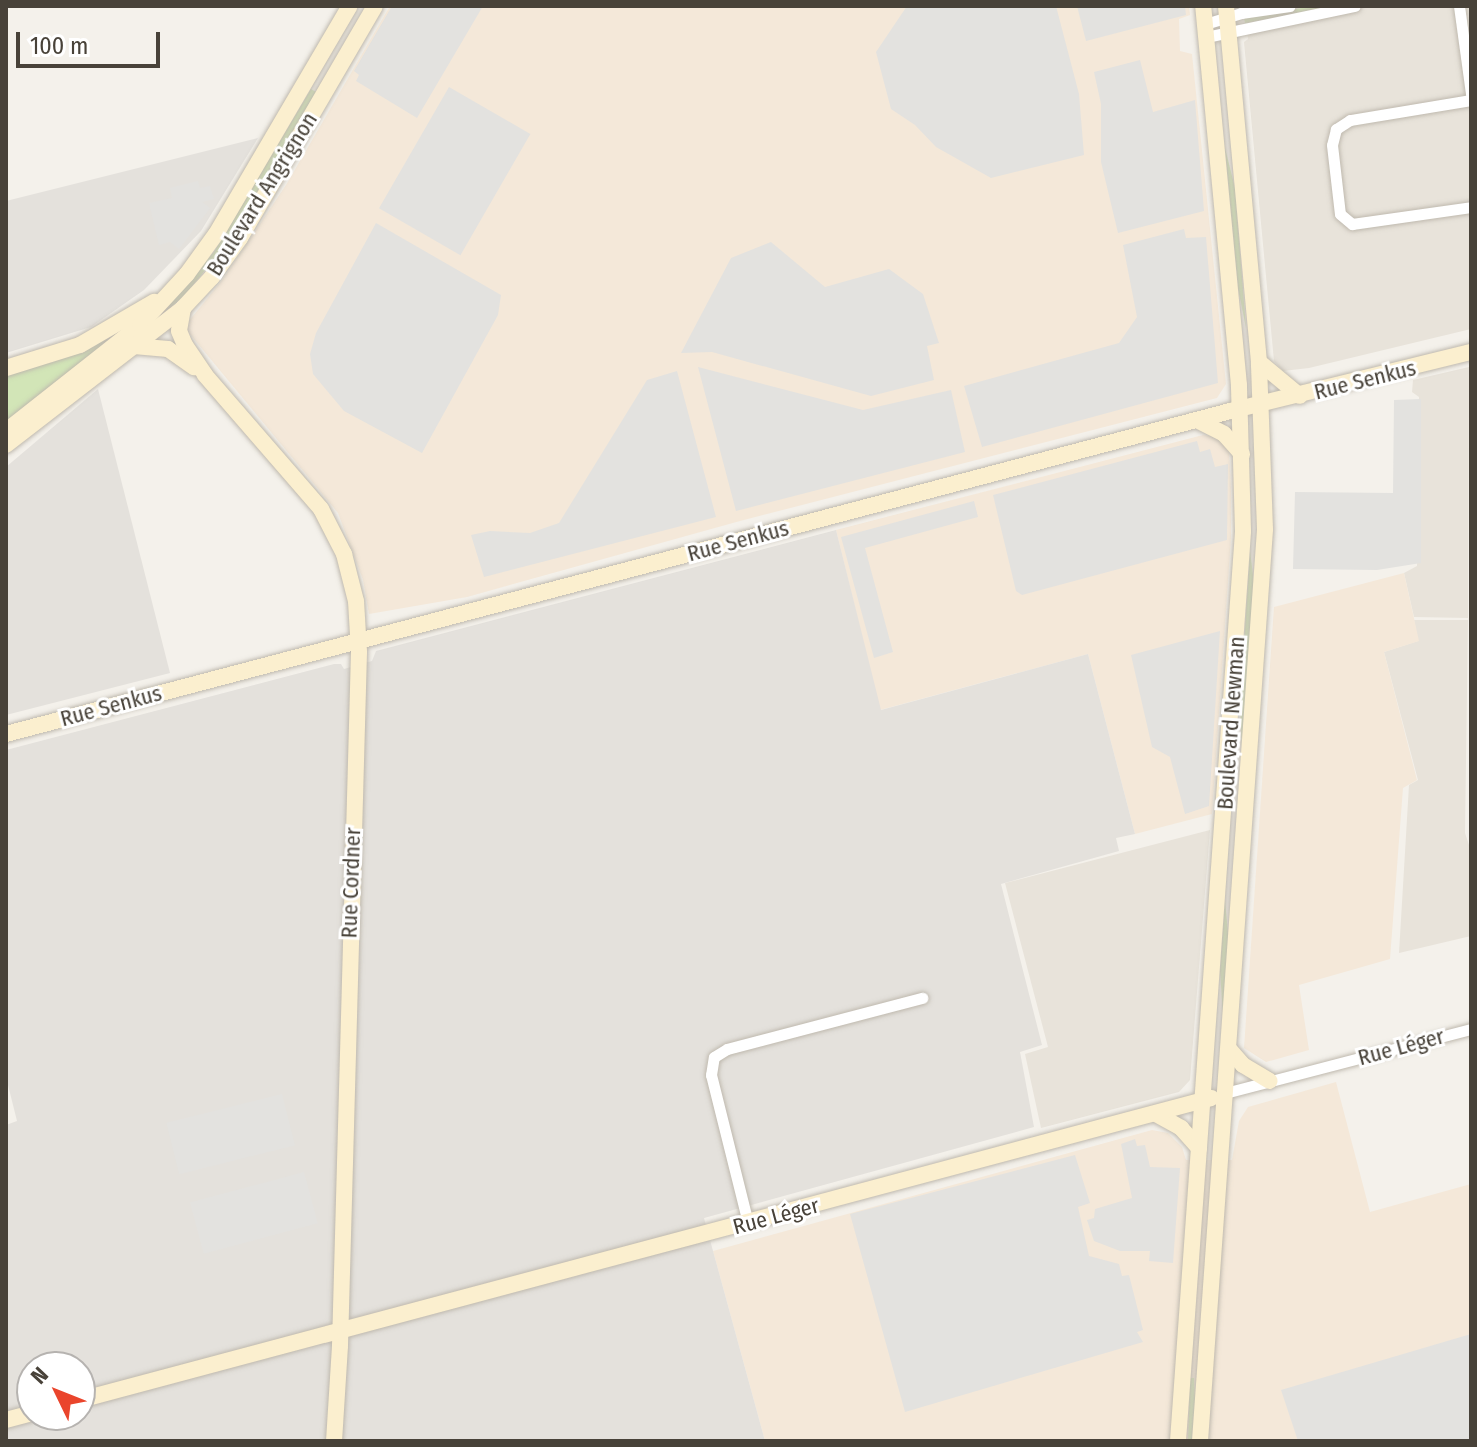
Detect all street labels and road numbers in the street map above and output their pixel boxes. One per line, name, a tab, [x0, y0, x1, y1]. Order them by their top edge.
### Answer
street label: Boulevard Angrignon	[201, 107, 323, 281]
street label: Rue Senkus	[1311, 355, 1419, 405]
street label: Rue Senkus	[684, 515, 792, 567]
street label: Boulevard Newman	[1212, 635, 1250, 811]
street label: Rue Senkus	[57, 680, 165, 732]
street label: Rue Cordner	[336, 827, 366, 939]
street label: Rue Léger	[1355, 1023, 1447, 1071]
street label: Rue Léger	[730, 1192, 822, 1240]

